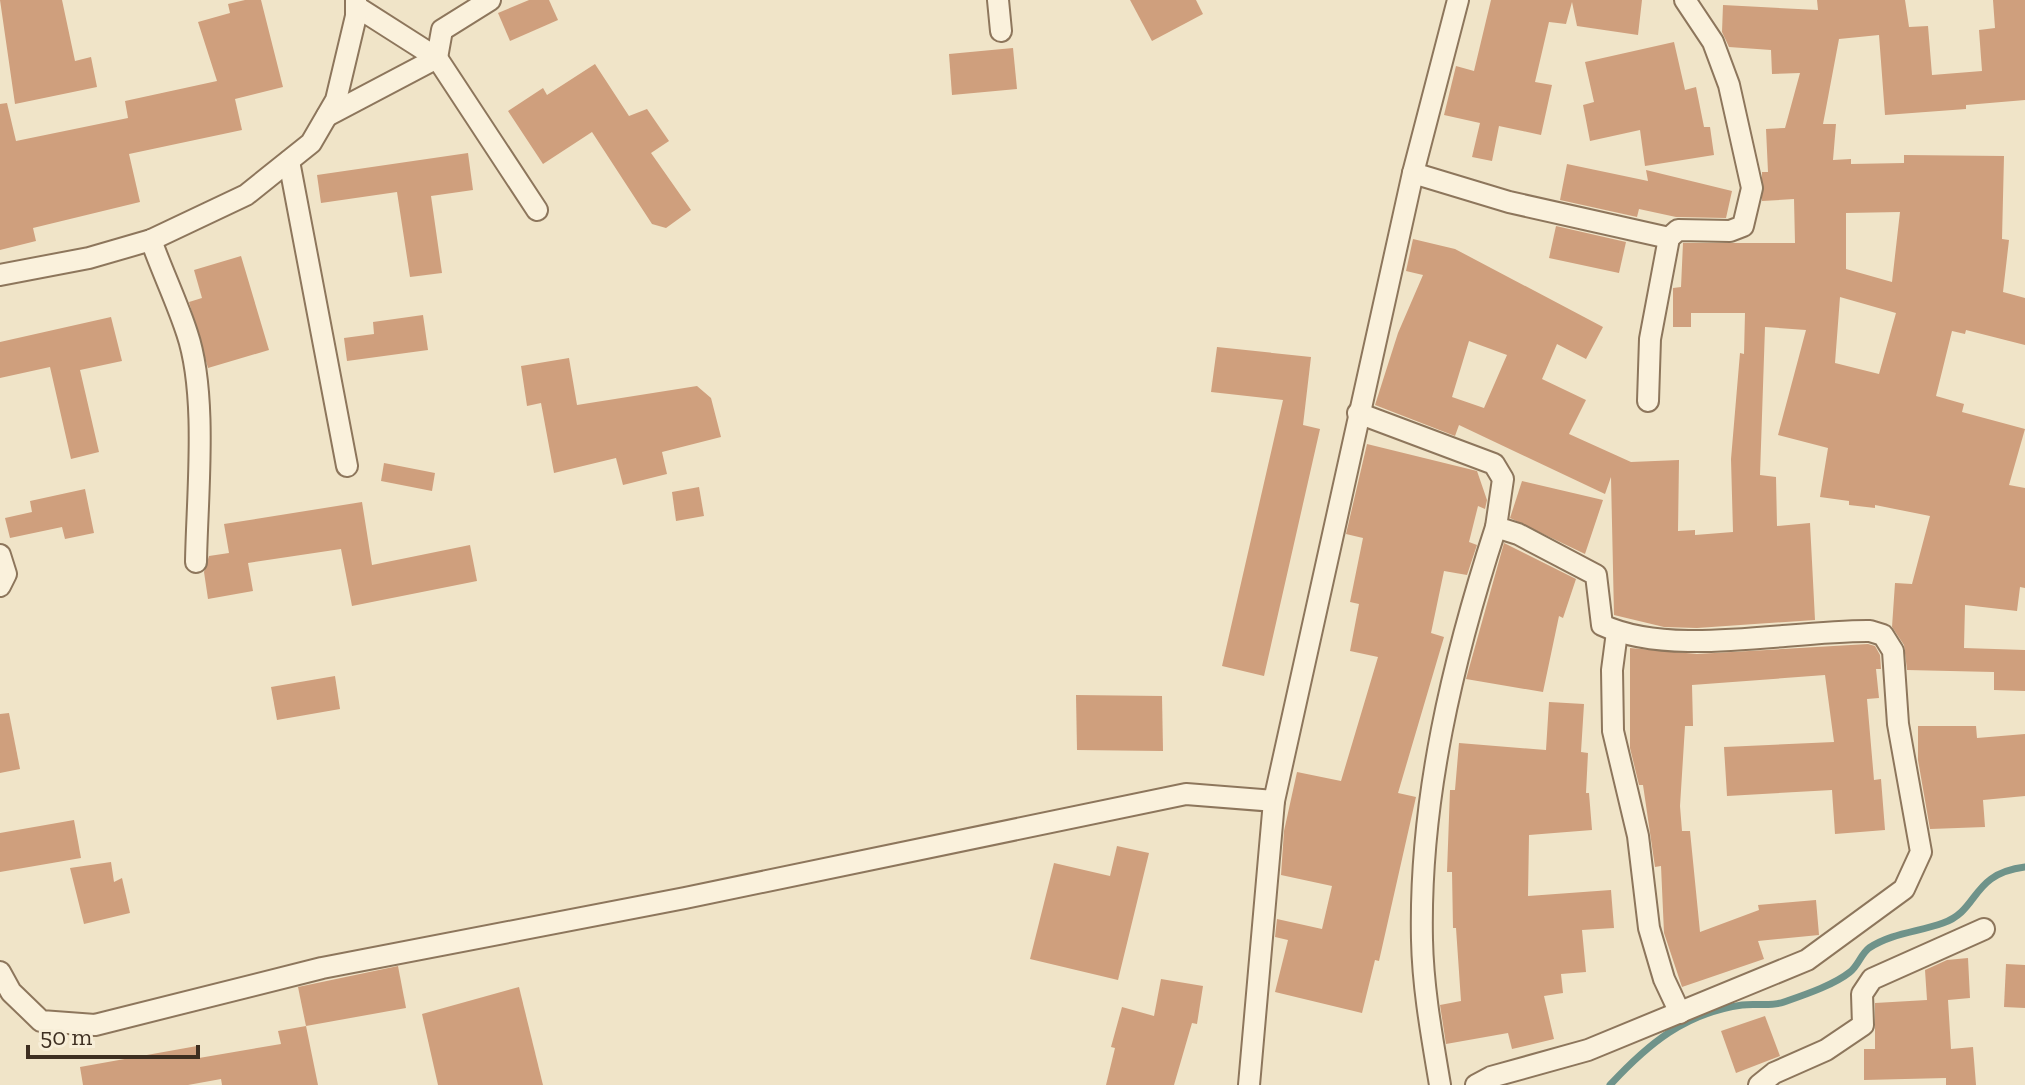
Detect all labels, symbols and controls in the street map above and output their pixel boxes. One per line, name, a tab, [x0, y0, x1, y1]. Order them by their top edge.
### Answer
scale bar	[28, 1009, 198, 1059]
text: 50 m	[40, 1022, 93, 1051]

